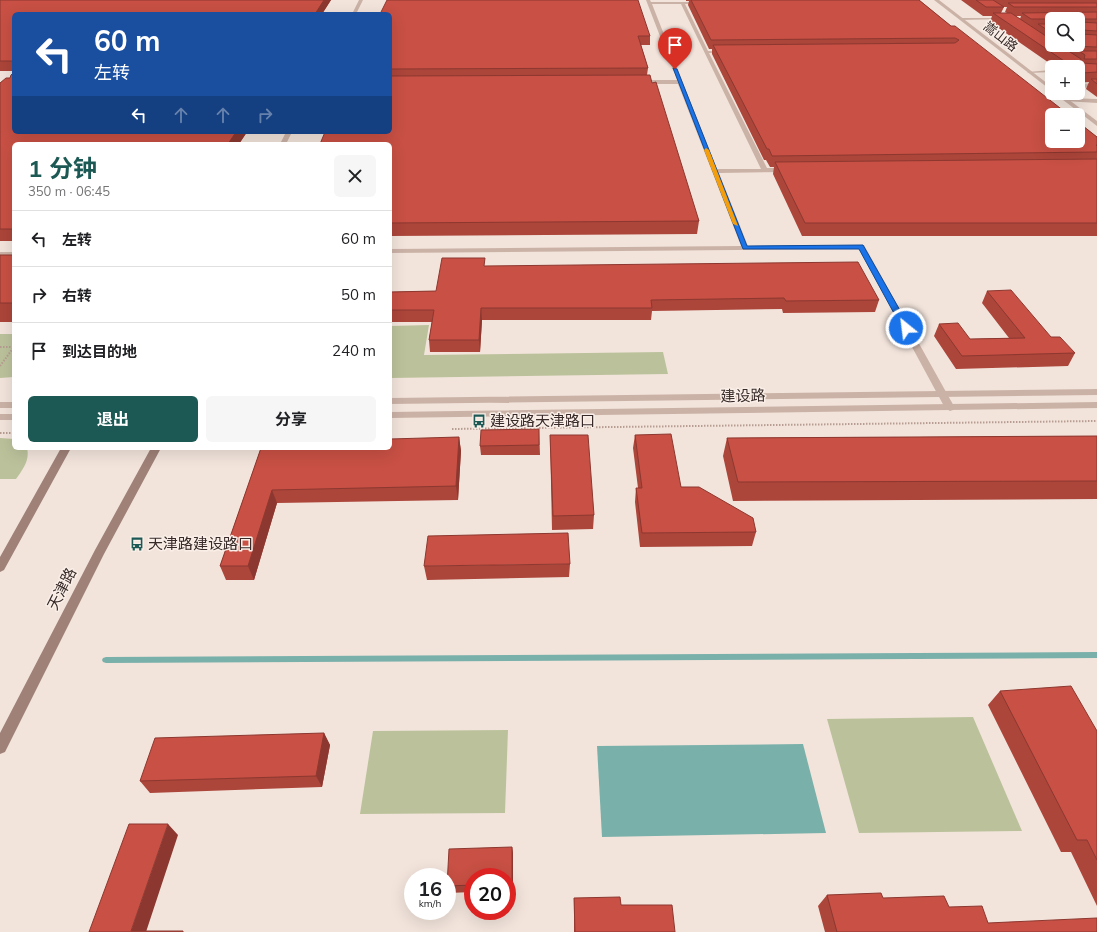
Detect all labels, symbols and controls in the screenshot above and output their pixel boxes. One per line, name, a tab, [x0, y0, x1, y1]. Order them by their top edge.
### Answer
map controls	[1045, 12, 1085, 148]
button: search	[1045, 12, 1085, 52]
street label: 嵩山路	[981, 18, 1021, 54]
text: 60 m	[94, 23, 160, 58]
icon: left	[28, 28, 80, 80]
pin	[658, 28, 692, 69]
icon: arrive	[664, 34, 686, 56]
button: +	[1045, 60, 1085, 100]
text: 左转	[94, 61, 130, 84]
icon: left	[128, 104, 150, 126]
icon: ahead	[170, 104, 192, 126]
icon: ahead	[212, 104, 234, 126]
icon: right	[254, 104, 276, 126]
button: −	[1045, 108, 1085, 148]
text: 1 分钟	[28, 153, 97, 183]
button: close	[334, 155, 376, 197]
text: 350 m · 06:45	[28, 183, 110, 199]
icon: left	[28, 228, 50, 250]
text: 60 m	[341, 229, 376, 248]
text: 左转	[62, 230, 92, 249]
icon: right	[28, 284, 50, 306]
text: 50 m	[341, 285, 376, 304]
text: 右转	[62, 286, 92, 305]
position arrow	[885, 307, 927, 349]
icon: arrive	[28, 340, 50, 362]
text: 240 m	[332, 341, 376, 360]
text: 到达目的地	[62, 342, 137, 361]
street label: 建设路	[720, 386, 766, 405]
button: 退出	[28, 396, 198, 442]
button: 分享	[206, 396, 376, 442]
place label: 建设路天津路口	[490, 411, 595, 430]
bus stop icon: 建设路天津路口	[471, 413, 487, 429]
place label: 天津路建设路口	[148, 534, 253, 553]
bus stop icon: 天津路建设路口	[129, 536, 145, 552]
street label: 天津路	[43, 564, 80, 613]
speed limit sign: 20	[464, 868, 516, 920]
text: 16	[418, 876, 442, 901]
text: km/h	[419, 897, 441, 910]

